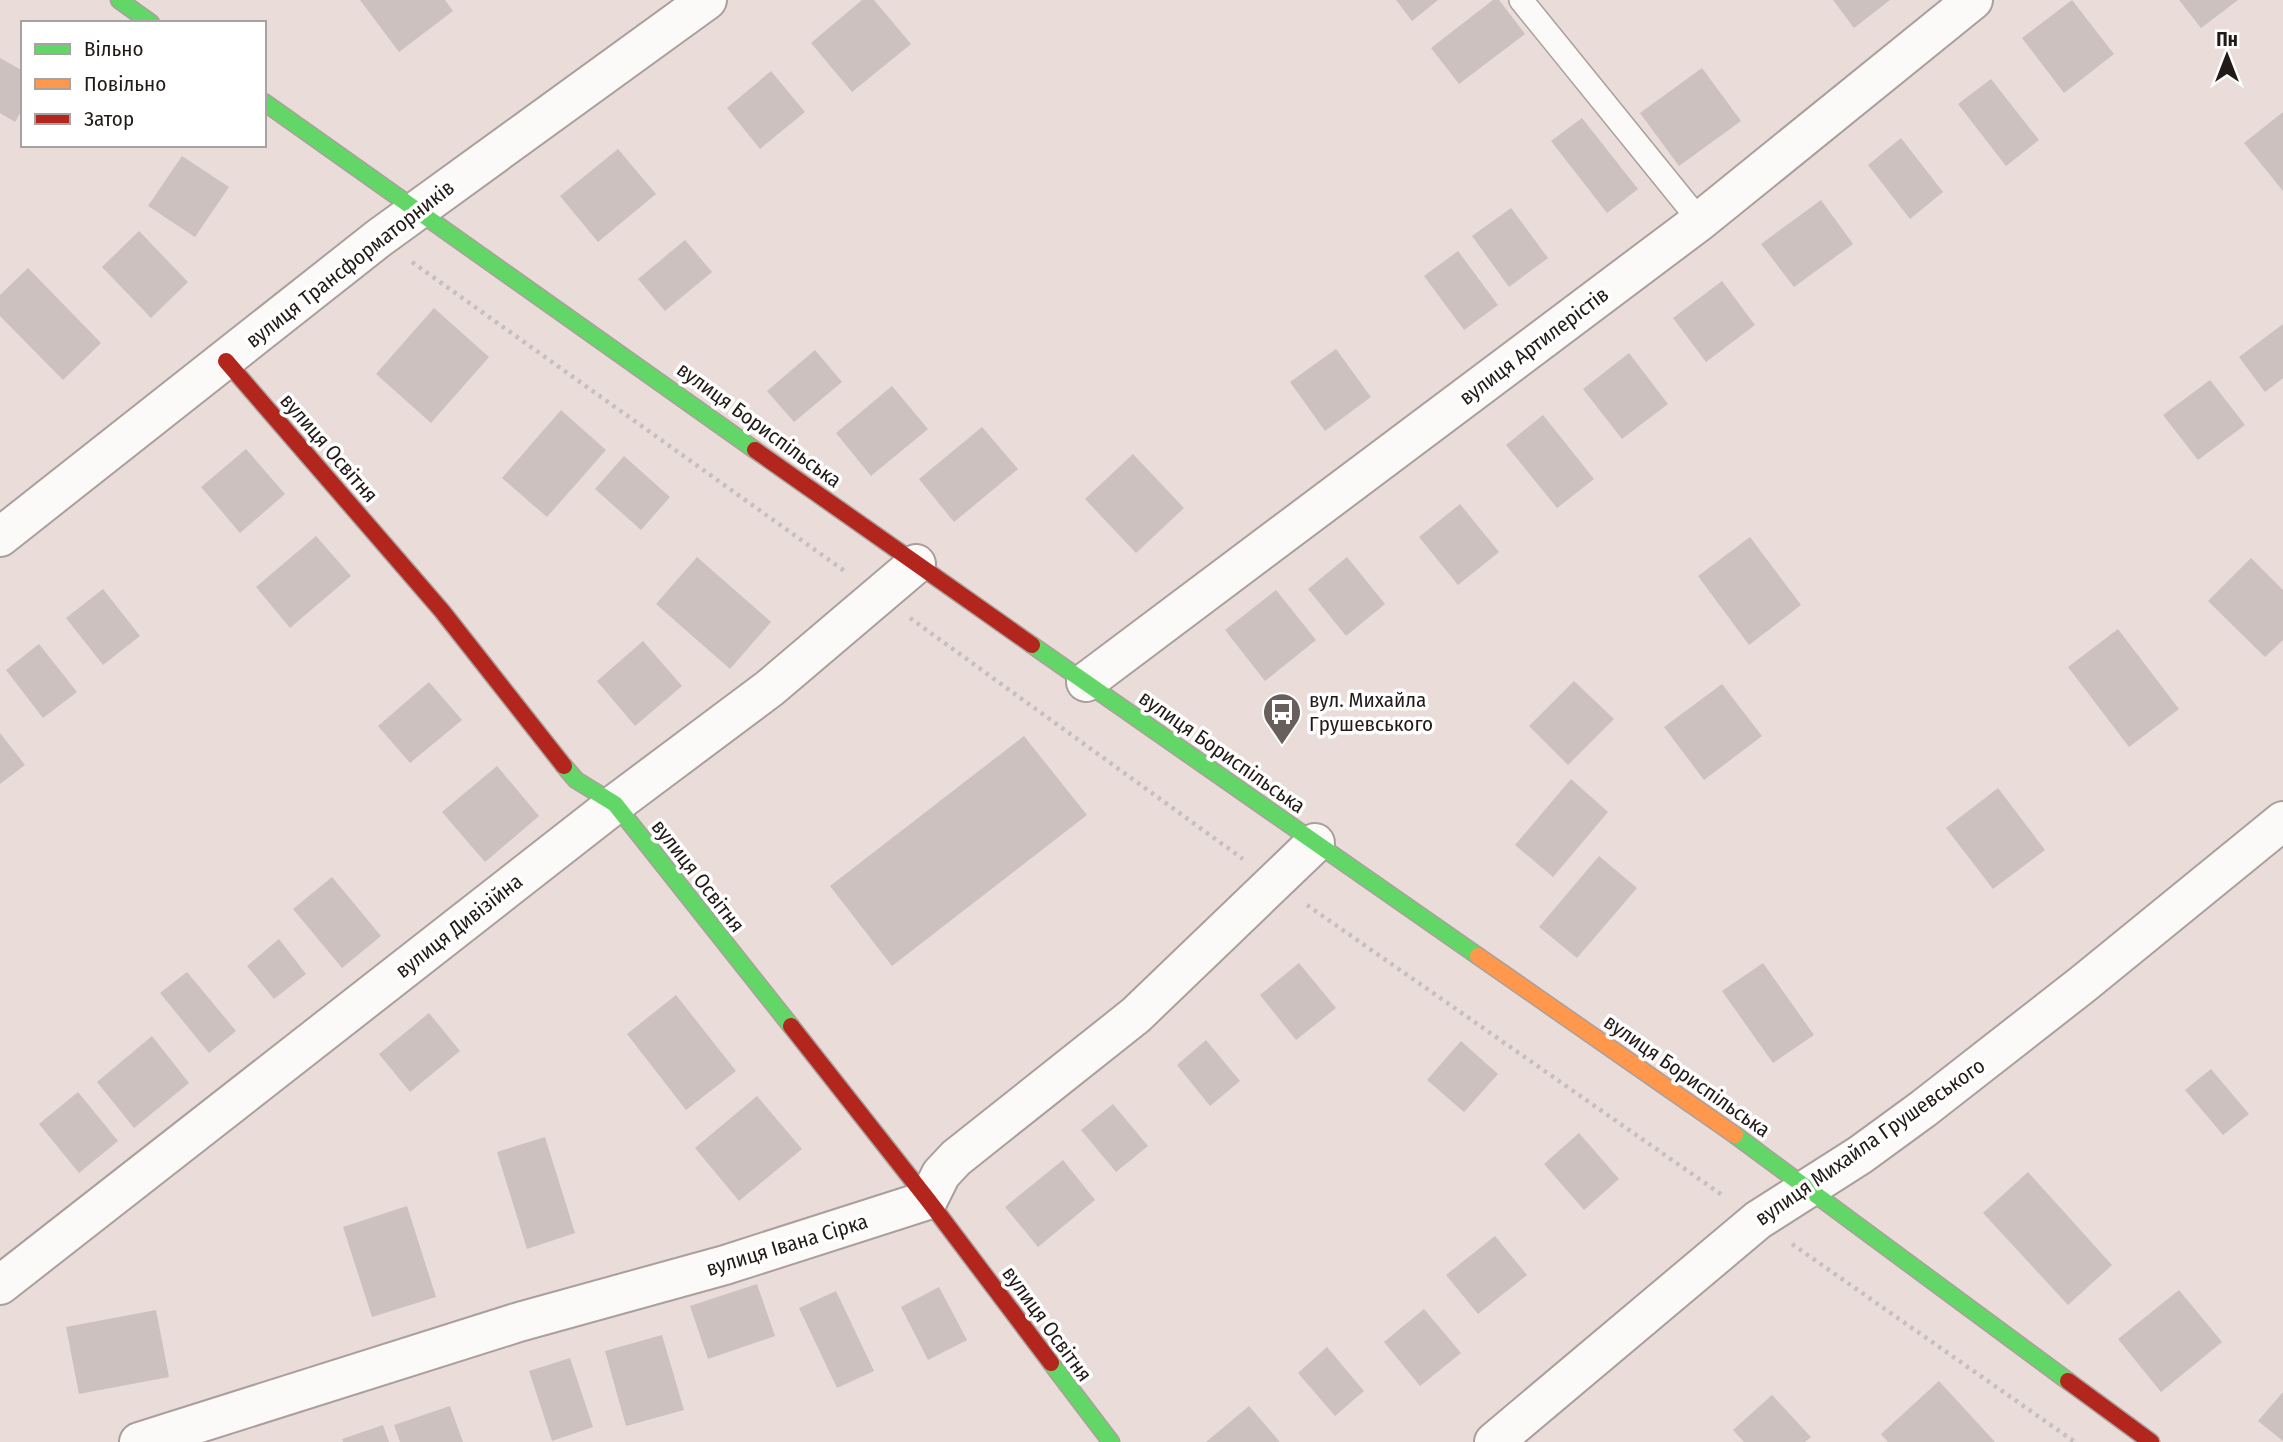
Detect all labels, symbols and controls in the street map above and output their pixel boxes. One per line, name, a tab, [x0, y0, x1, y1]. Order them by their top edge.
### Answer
legend	[21, 21, 266, 147]
north arrow	[2192, 21, 2262, 91]
text: Пн	[2216, 28, 2238, 51]
text: Вільно	[84, 36, 144, 62]
text: Повільно	[84, 71, 166, 97]
text: Затор	[84, 106, 134, 132]
street label: вулиця Трансформаторників	[241, 175, 459, 353]
street label: вулиця Артилерістів	[1454, 281, 1614, 411]
street label: вулиця Бориспільська	[672, 357, 846, 493]
street label: вулиця Освітня	[275, 388, 383, 508]
street label: вулиця Бориспільська	[1134, 685, 1310, 819]
place label: вул. Михайла Грушевського	[1309, 687, 1433, 737]
bus stop icon: вул. Михайла Грушевського	[1261, 691, 1303, 746]
street label: вулиця Освітня	[646, 814, 750, 938]
street label: вулиця Дивізійна	[390, 868, 528, 984]
street label: вулиця Бориспільська	[1599, 1009, 1775, 1143]
street label: вулиця Михайла Грушевського	[1750, 1053, 1990, 1231]
street label: вулиця Івана Сірка	[703, 1208, 871, 1282]
street label: вулиця Освітня	[996, 1261, 1098, 1387]

